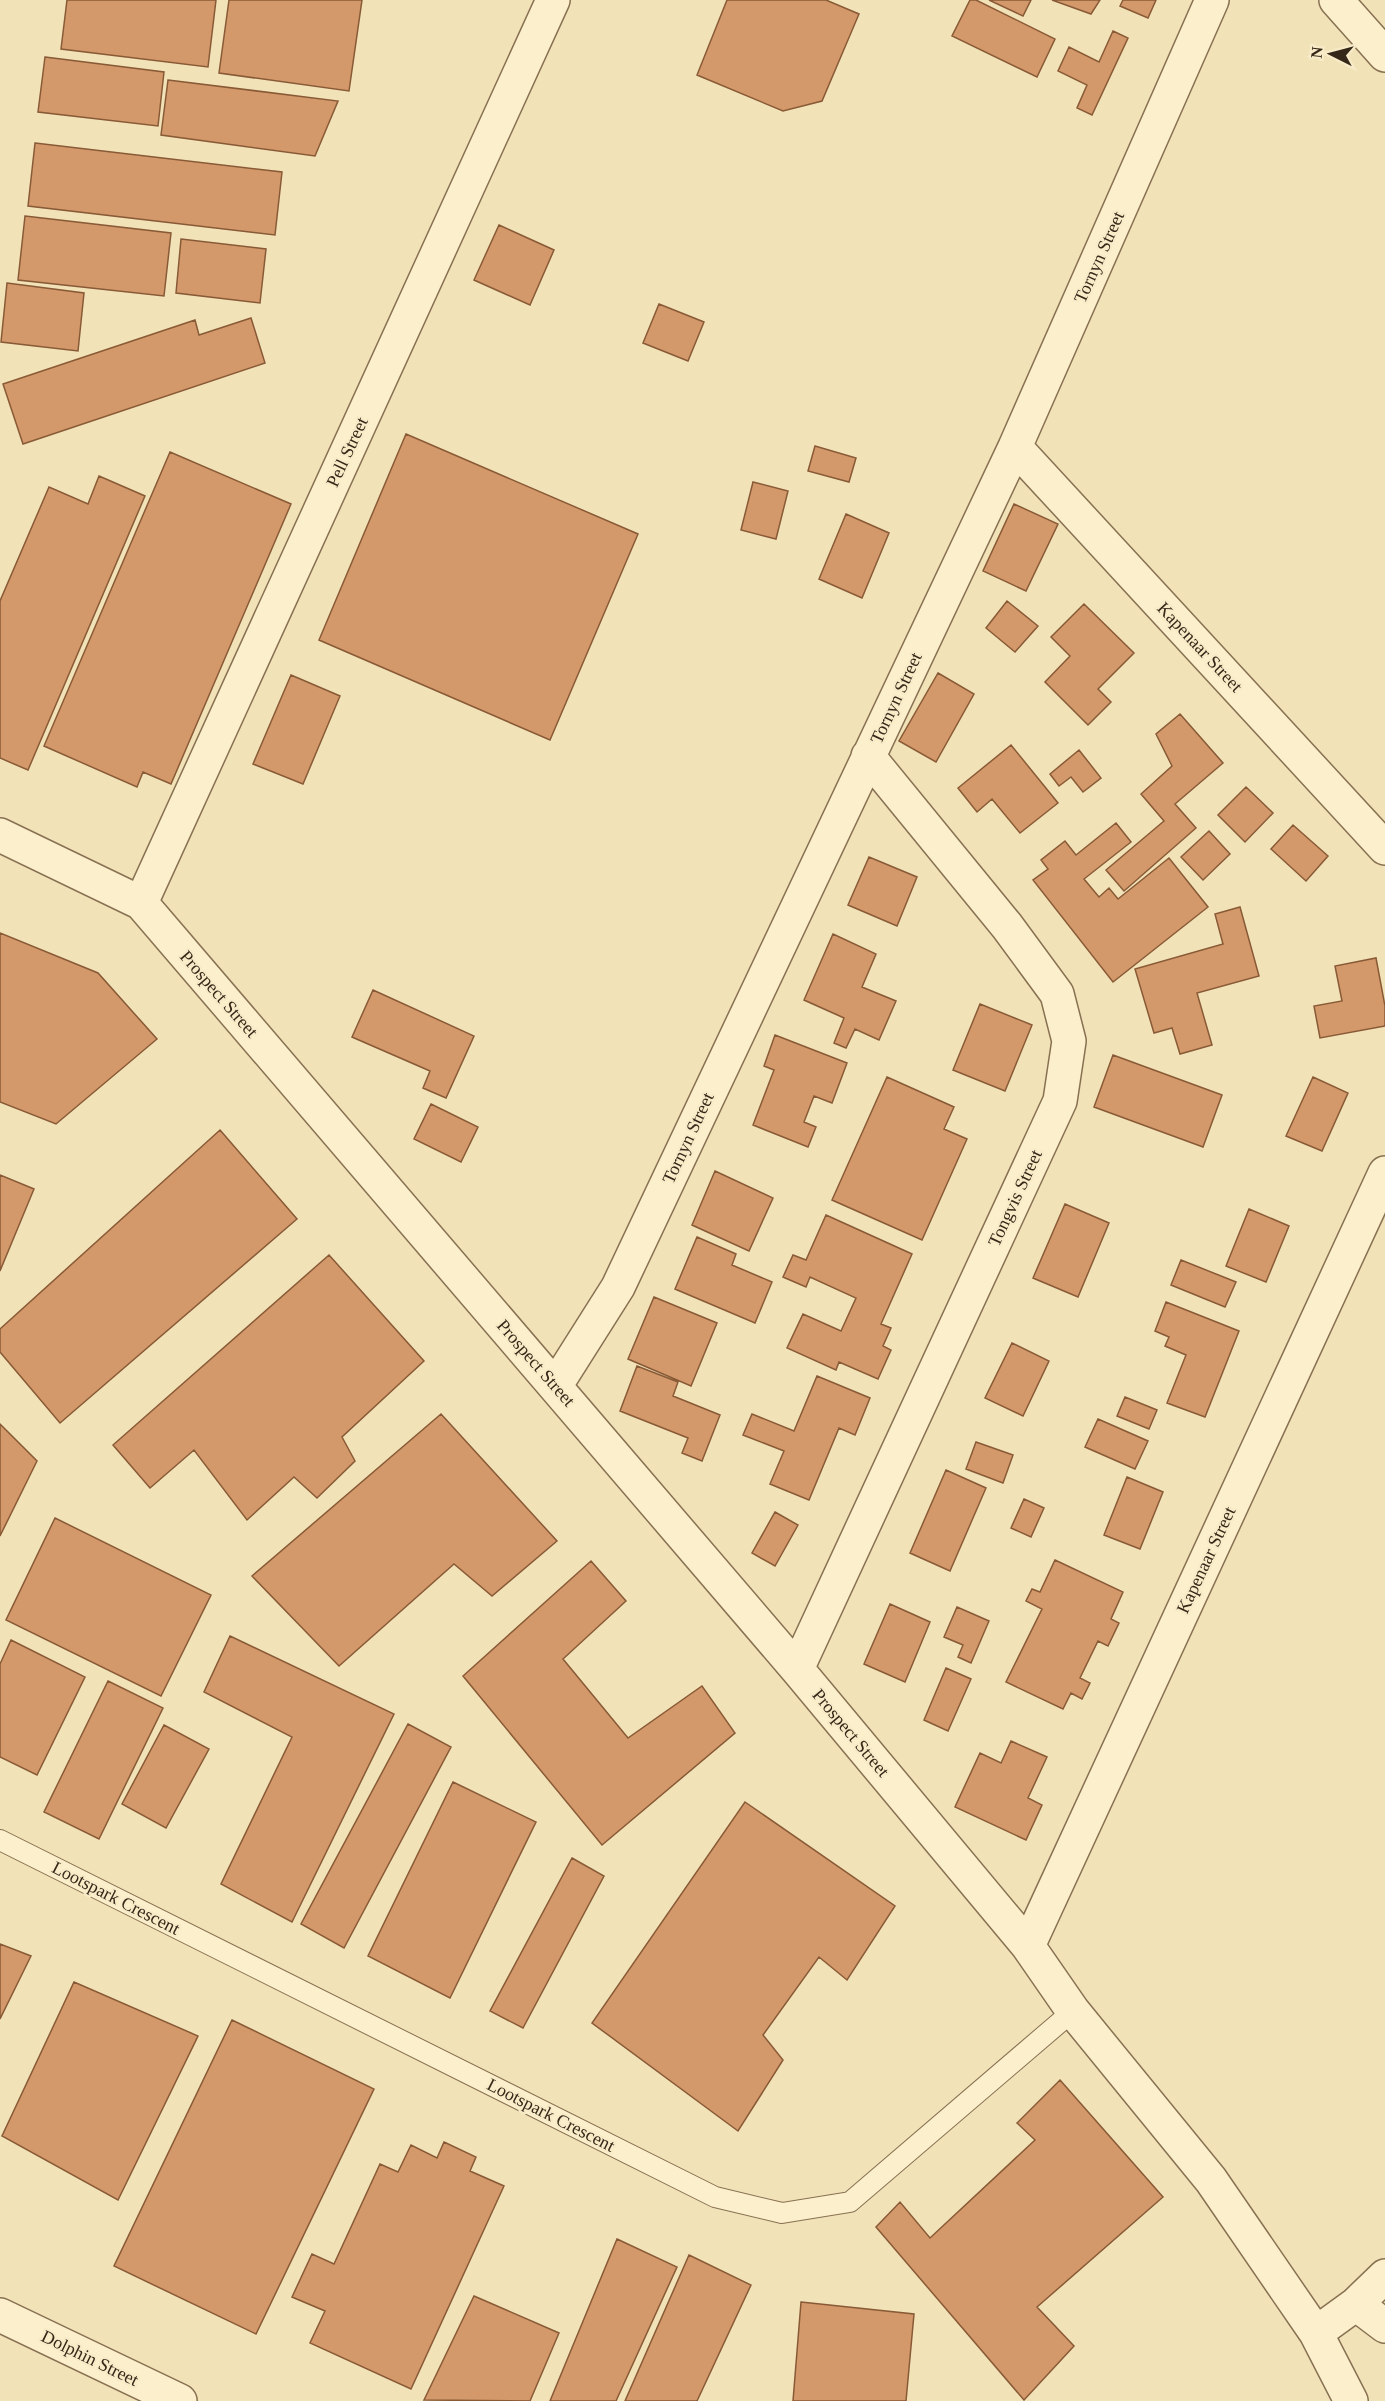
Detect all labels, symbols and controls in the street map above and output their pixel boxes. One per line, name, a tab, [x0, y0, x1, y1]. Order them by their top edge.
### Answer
north arrow	[1301, 24, 1361, 84]
text: N	[1308, 45, 1326, 59]
street label: Tornyn Street	[1070, 208, 1128, 306]
street label: Pell Street	[322, 414, 372, 490]
street label: Kapenaar Street	[1153, 598, 1247, 696]
street label: Tornyn Street	[866, 649, 926, 747]
street label: Prospect Street	[176, 947, 262, 1041]
street label: Tornyn Street	[658, 1089, 718, 1187]
street label: Tongvis Street	[984, 1147, 1046, 1249]
street label: Prospect Street	[493, 1316, 579, 1410]
street label: Kapenaar Street	[1173, 1503, 1239, 1617]
street label: Prospect Street	[808, 1685, 894, 1781]
street label: Lootspark Crescent	[49, 1857, 183, 1939]
street label: Lootspark Crescent	[484, 2074, 618, 2156]
street label: Dolphin Street	[38, 2326, 142, 2390]

